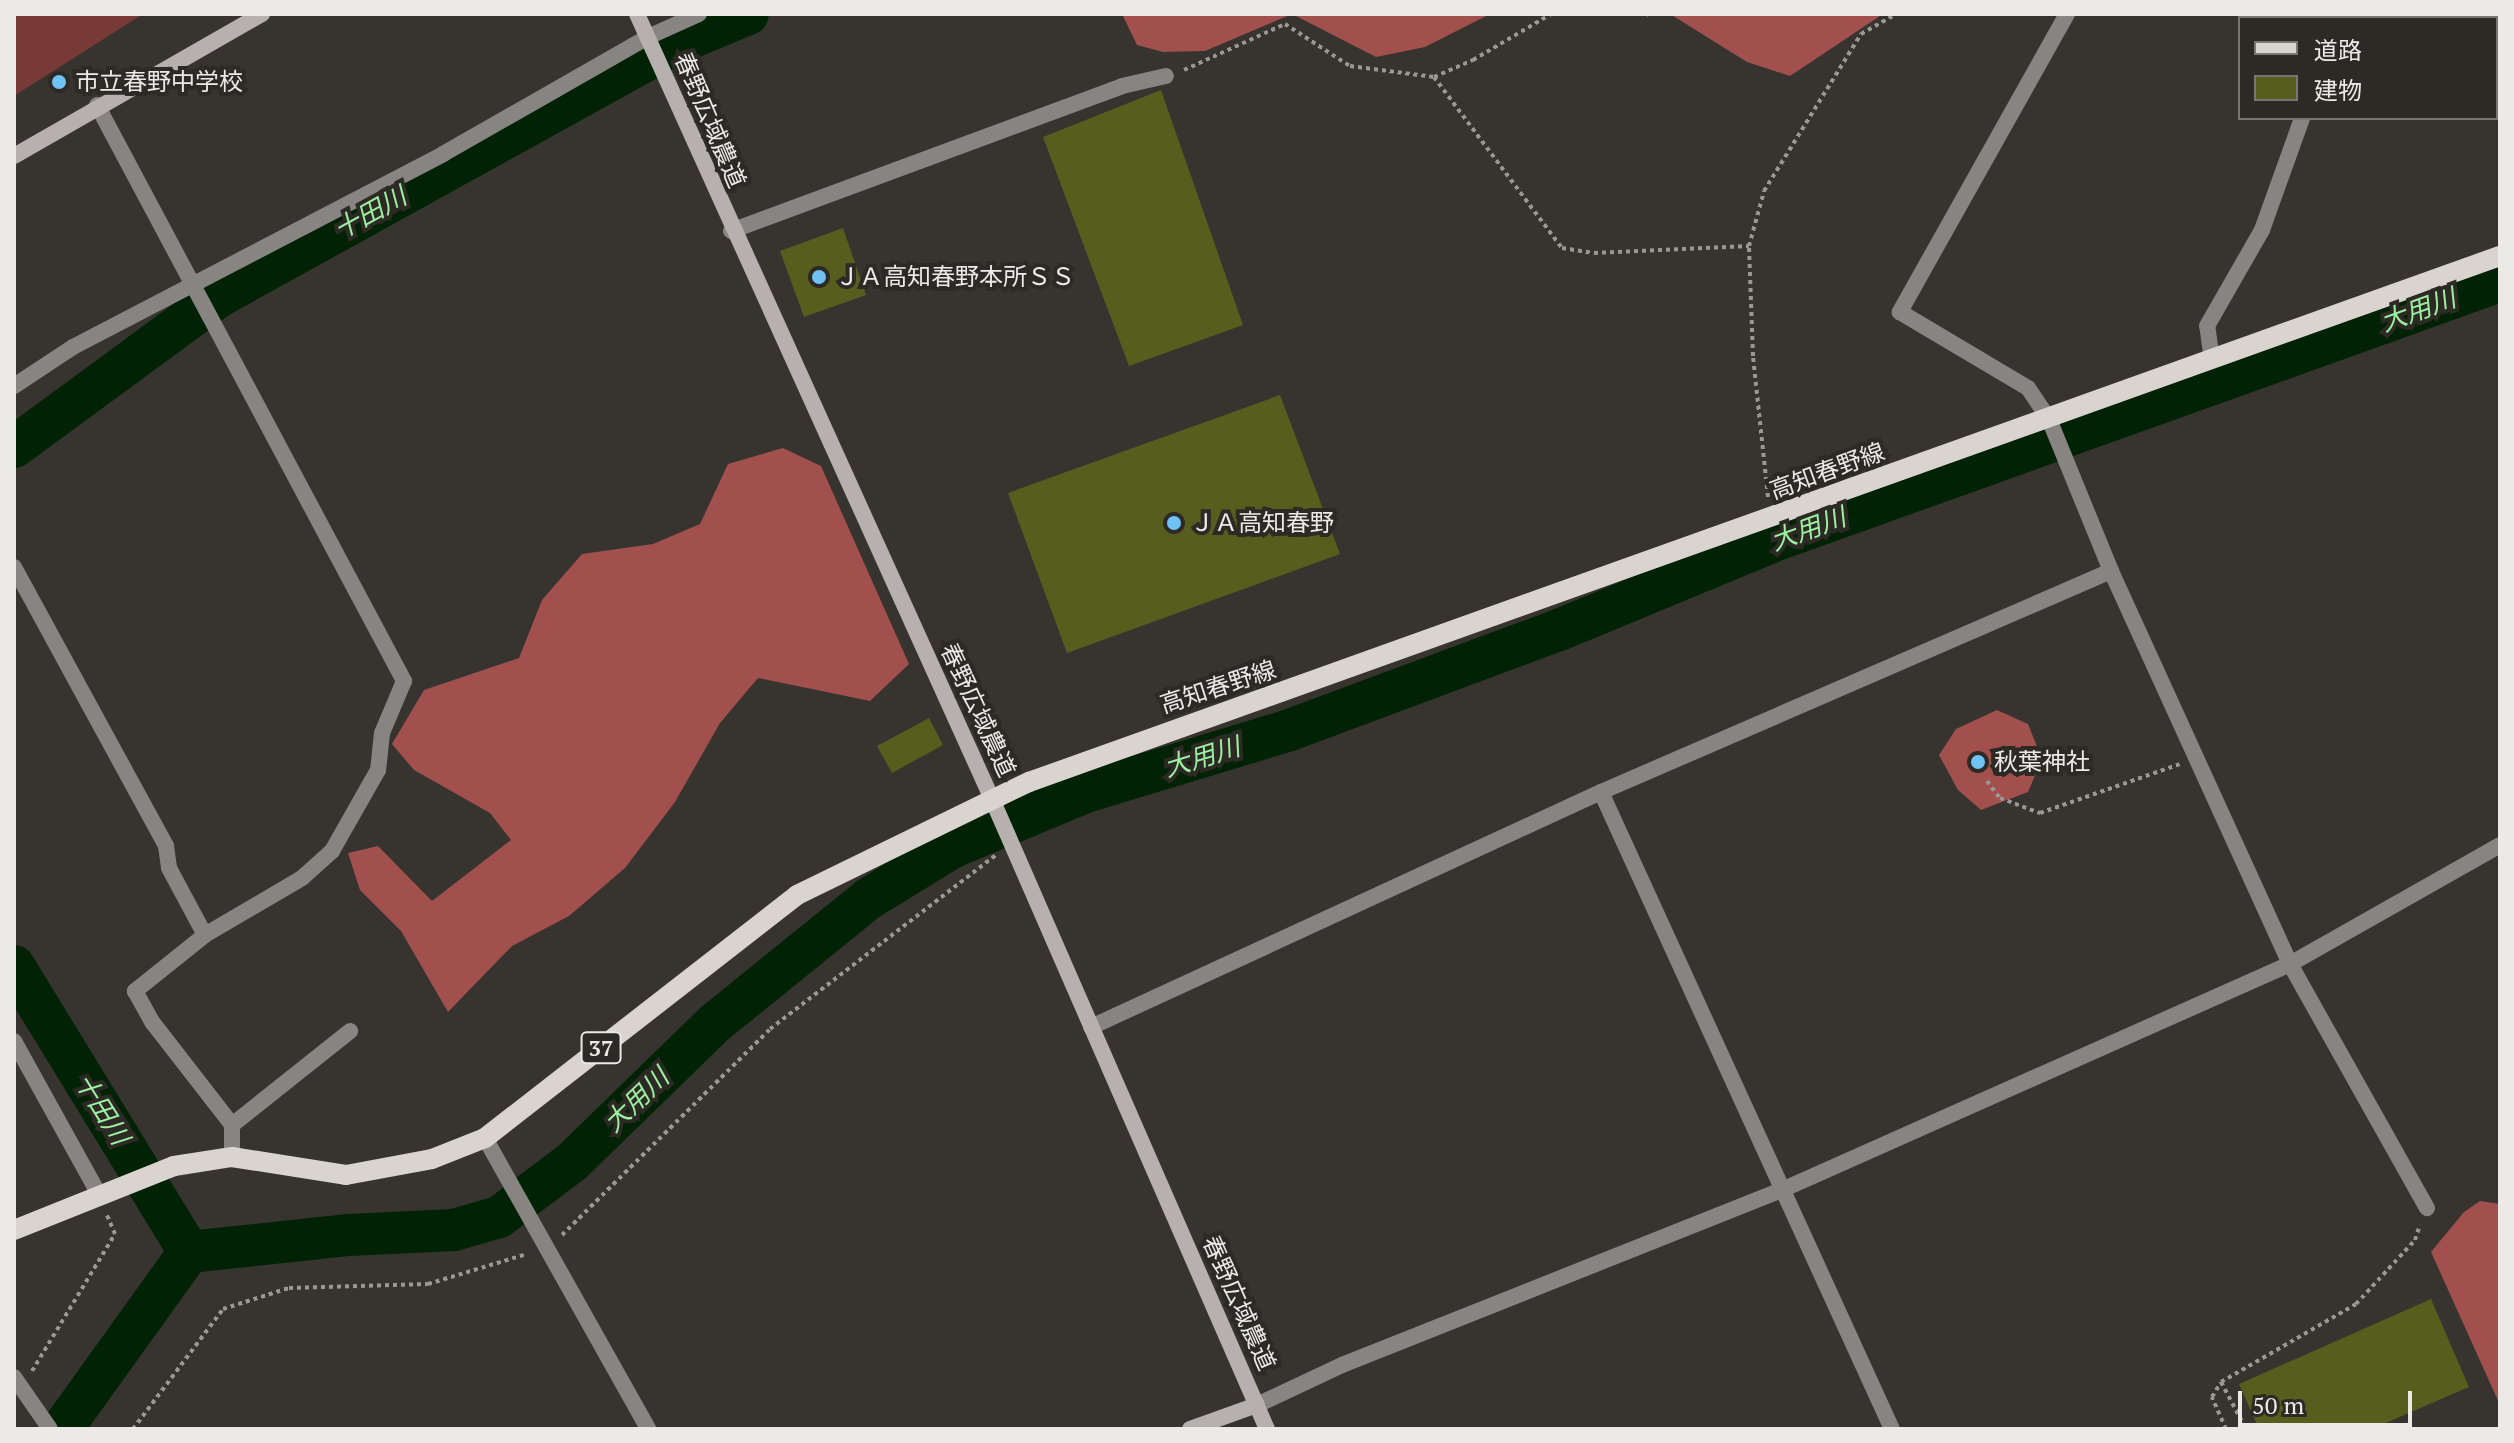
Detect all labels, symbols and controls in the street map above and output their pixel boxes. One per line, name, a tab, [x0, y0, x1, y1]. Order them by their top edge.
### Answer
legend	[2238, 16, 2498, 120]
text: 道路	[2314, 34, 2362, 66]
street label: 春野広域農道	[669, 48, 751, 192]
place label: 市立春野中学校	[75, 68, 243, 96]
marker: 市立春野中学校	[50, 73, 68, 91]
text: 建物	[2314, 74, 2362, 106]
water label: 十田川	[328, 180, 412, 246]
place label: ＪＡ高知春野本所ＳＳ	[835, 263, 1075, 291]
marker: ＪＡ高知春野本所ＳＳ	[810, 268, 828, 286]
water label: 大用川	[2376, 282, 2460, 338]
street label: 高知春野線	[1766, 437, 1888, 505]
water label: 大用川	[1766, 501, 1850, 557]
place label: ＪＡ高知春野	[1190, 509, 1334, 537]
marker: ＪＡ高知春野	[1165, 514, 1183, 532]
street label: 春野広域農道	[935, 639, 1021, 781]
street label: 高知春野線	[1156, 655, 1280, 719]
water label: 大用川	[1160, 731, 1244, 783]
place label: 秋葉神社	[1994, 748, 2090, 776]
marker: 秋葉神社	[1969, 753, 1987, 771]
road number: 37	[579, 1030, 623, 1066]
water label: 大用川	[597, 1062, 675, 1138]
water label: 十田川	[68, 1068, 136, 1150]
street label: 春野広域農道	[1197, 1231, 1281, 1375]
scale bar	[2242, 1375, 2416, 1425]
text: 50 m	[2252, 1389, 2304, 1421]

